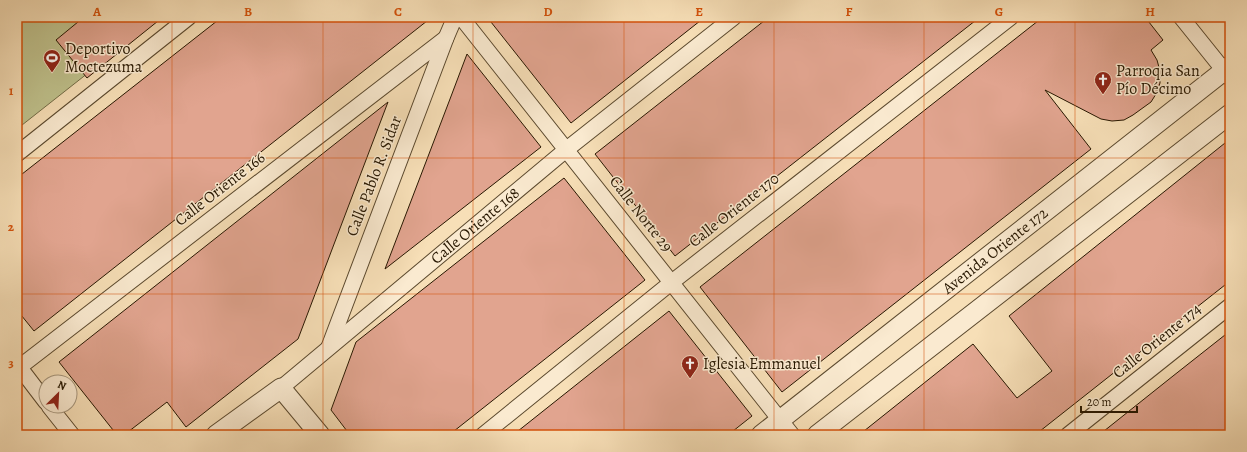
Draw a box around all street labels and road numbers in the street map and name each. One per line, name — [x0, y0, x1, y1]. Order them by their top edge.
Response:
street label: Calle Pablo R. Sidar — [341, 113, 407, 239]
street label: Calle Oriente 166 — [170, 147, 270, 231]
street label: Calle Oriente 170 — [684, 168, 784, 252]
street label: Calle Norte 29 — [604, 171, 678, 257]
street label: Calle Oriente 168 — [426, 182, 524, 269]
street label: Avenida Oriente 172 — [937, 202, 1053, 300]
street label: Calle Oriente 174 — [1108, 298, 1206, 384]

